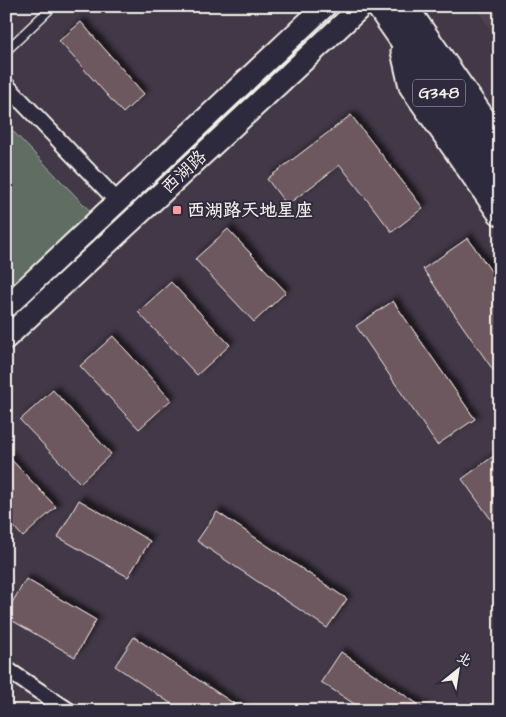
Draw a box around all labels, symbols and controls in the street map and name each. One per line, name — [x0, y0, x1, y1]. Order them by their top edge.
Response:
road number: G348 — [413, 80, 465, 106]
street label: 西湖路 — [156, 144, 212, 200]
place label: 西湖路天地星座 — [187, 198, 313, 223]
marker: 西湖路天地星座 — [171, 204, 183, 216]
north arrow — [434, 644, 484, 694]
text: 北 — [453, 647, 475, 672]

